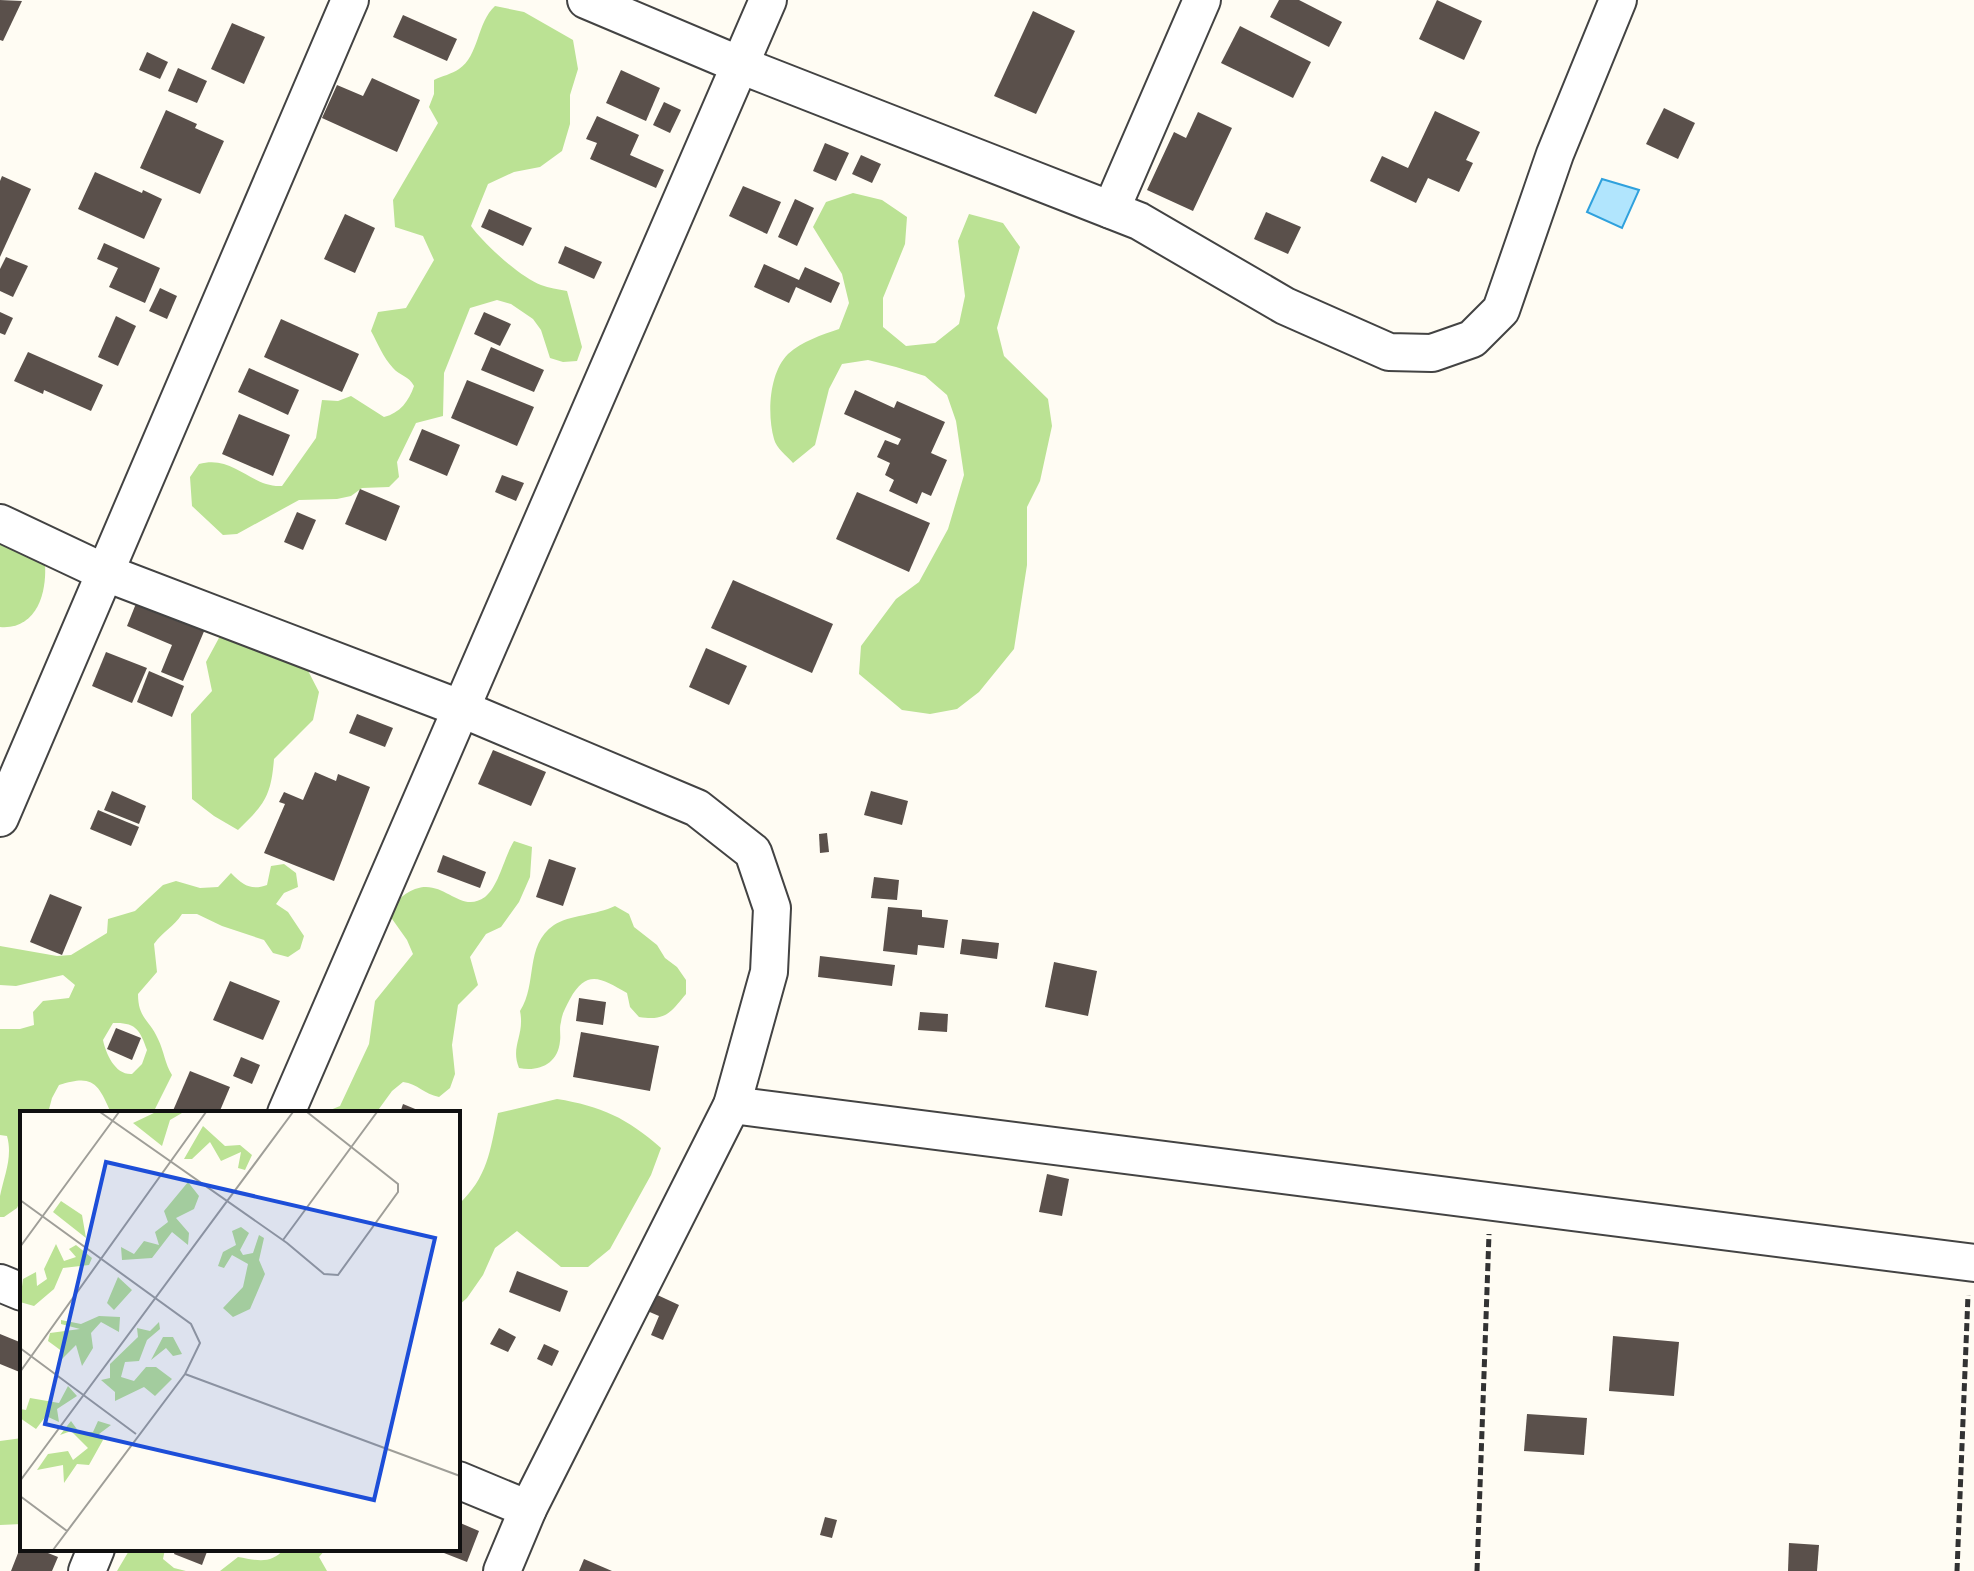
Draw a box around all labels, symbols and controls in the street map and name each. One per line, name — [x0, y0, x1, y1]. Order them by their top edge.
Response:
inset map — [20, 1111, 460, 1551]

